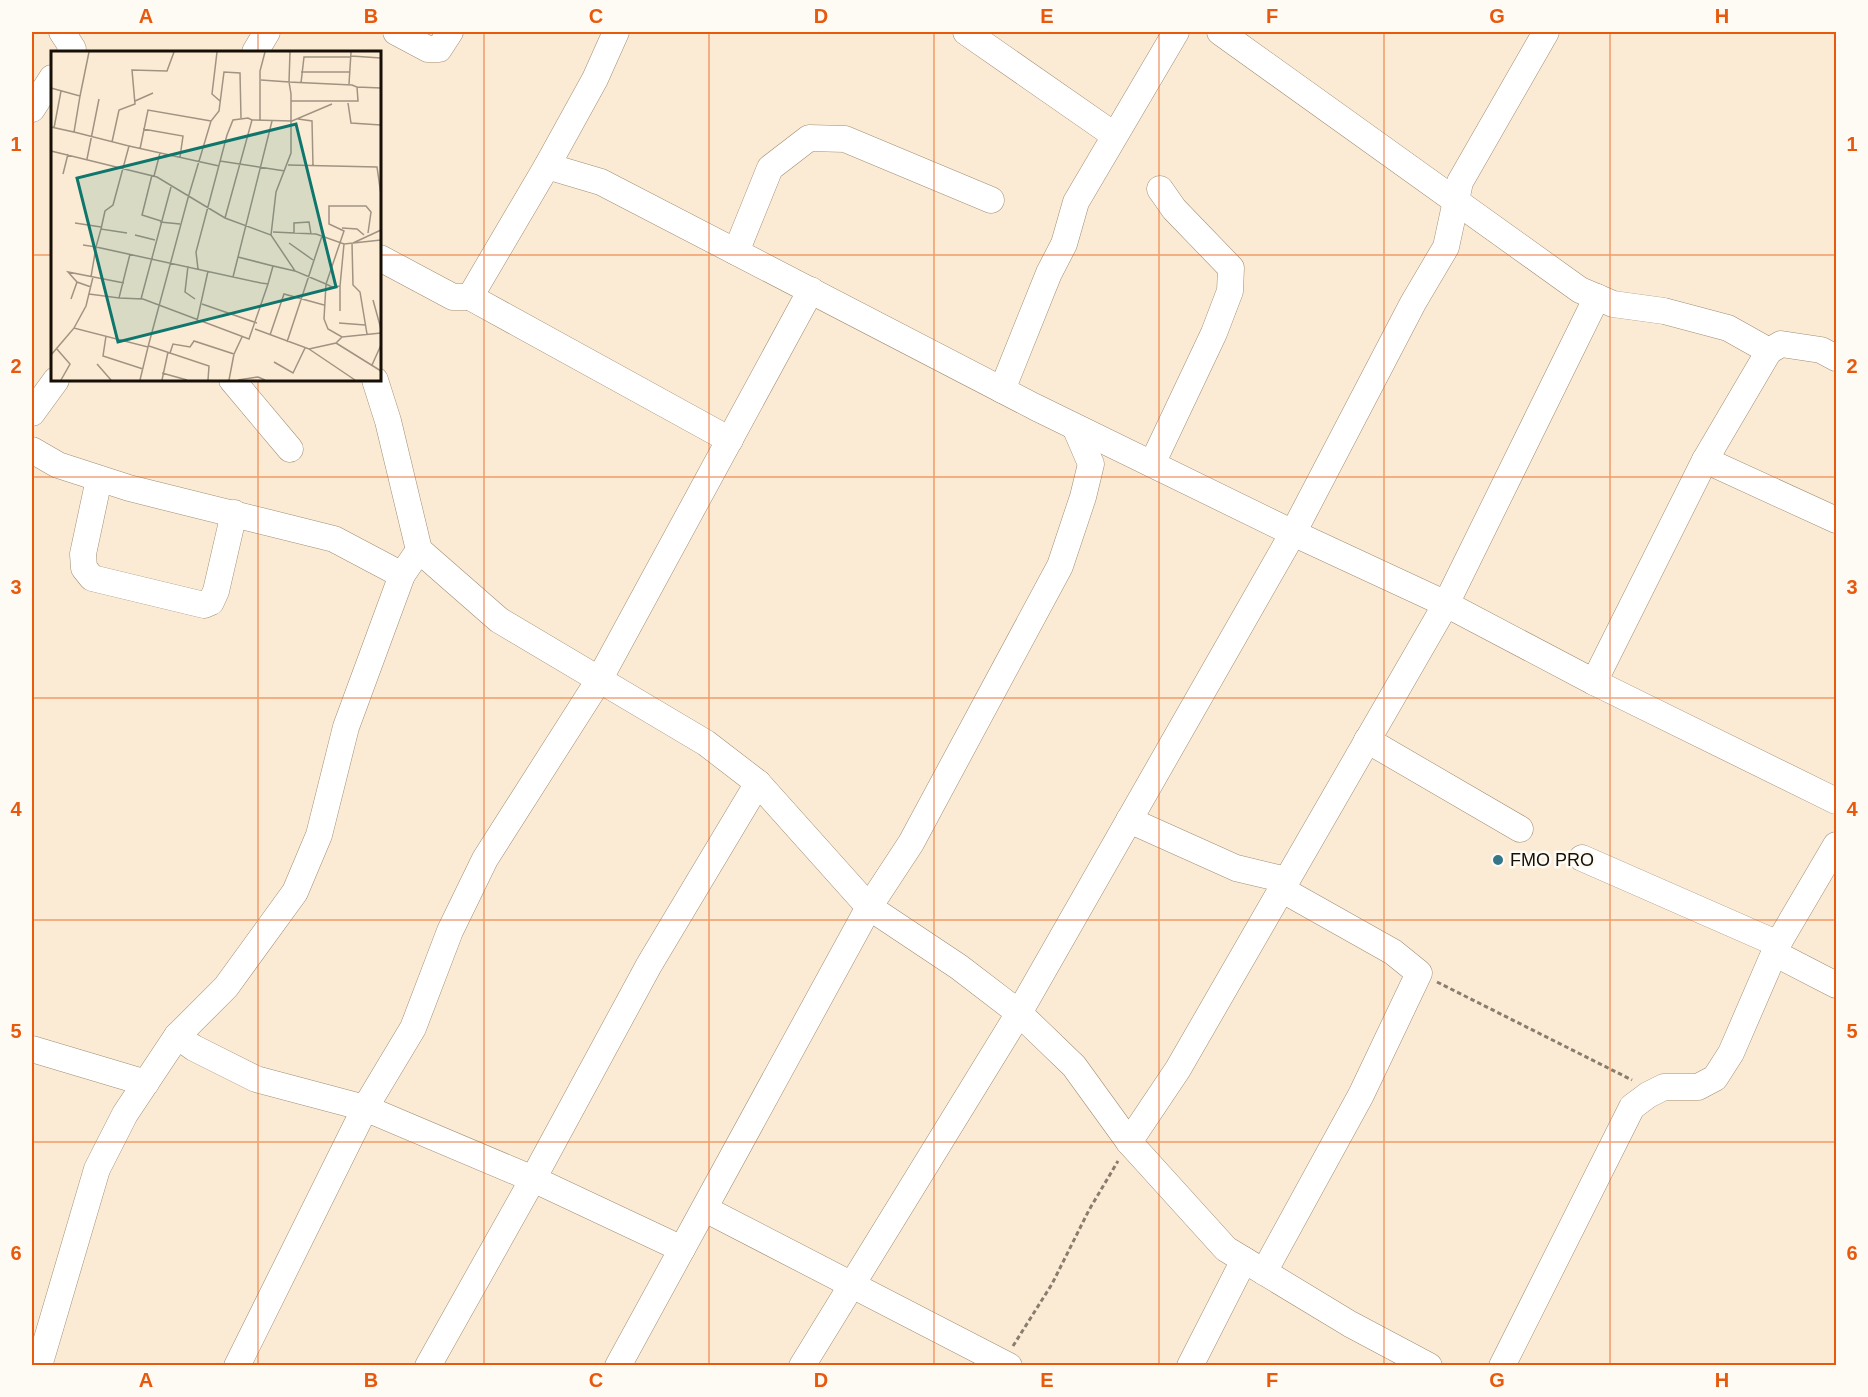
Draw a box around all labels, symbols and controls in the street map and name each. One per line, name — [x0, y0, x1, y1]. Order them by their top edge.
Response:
text: A — [139, 5, 153, 27]
text: B — [364, 5, 378, 27]
text: C — [589, 5, 603, 27]
text: D — [814, 5, 828, 27]
text: E — [1040, 5, 1054, 27]
text: F — [1266, 5, 1278, 27]
text: G — [1489, 5, 1505, 27]
text: H — [1715, 5, 1729, 27]
inset map — [51, 51, 381, 381]
text: 1 — [10, 133, 22, 155]
text: 1 — [1846, 133, 1858, 155]
text: 2 — [10, 355, 22, 377]
text: 2 — [1846, 355, 1858, 377]
text: 3 — [10, 576, 22, 598]
text: 3 — [1846, 576, 1858, 598]
text: 4 — [10, 798, 22, 820]
text: 4 — [1846, 798, 1858, 820]
place label: FMO PRO — [1510, 850, 1594, 870]
marker: FMO PRO — [1491, 853, 1505, 867]
text: 5 — [10, 1020, 22, 1042]
text: 5 — [1846, 1020, 1858, 1042]
text: 6 — [10, 1242, 22, 1264]
text: 6 — [1846, 1242, 1858, 1264]
text: A — [139, 1369, 153, 1391]
text: B — [364, 1369, 378, 1391]
text: C — [589, 1369, 603, 1391]
text: D — [814, 1369, 828, 1391]
text: E — [1040, 1369, 1054, 1391]
text: F — [1266, 1369, 1278, 1391]
text: G — [1489, 1369, 1505, 1391]
text: H — [1715, 1369, 1729, 1391]

